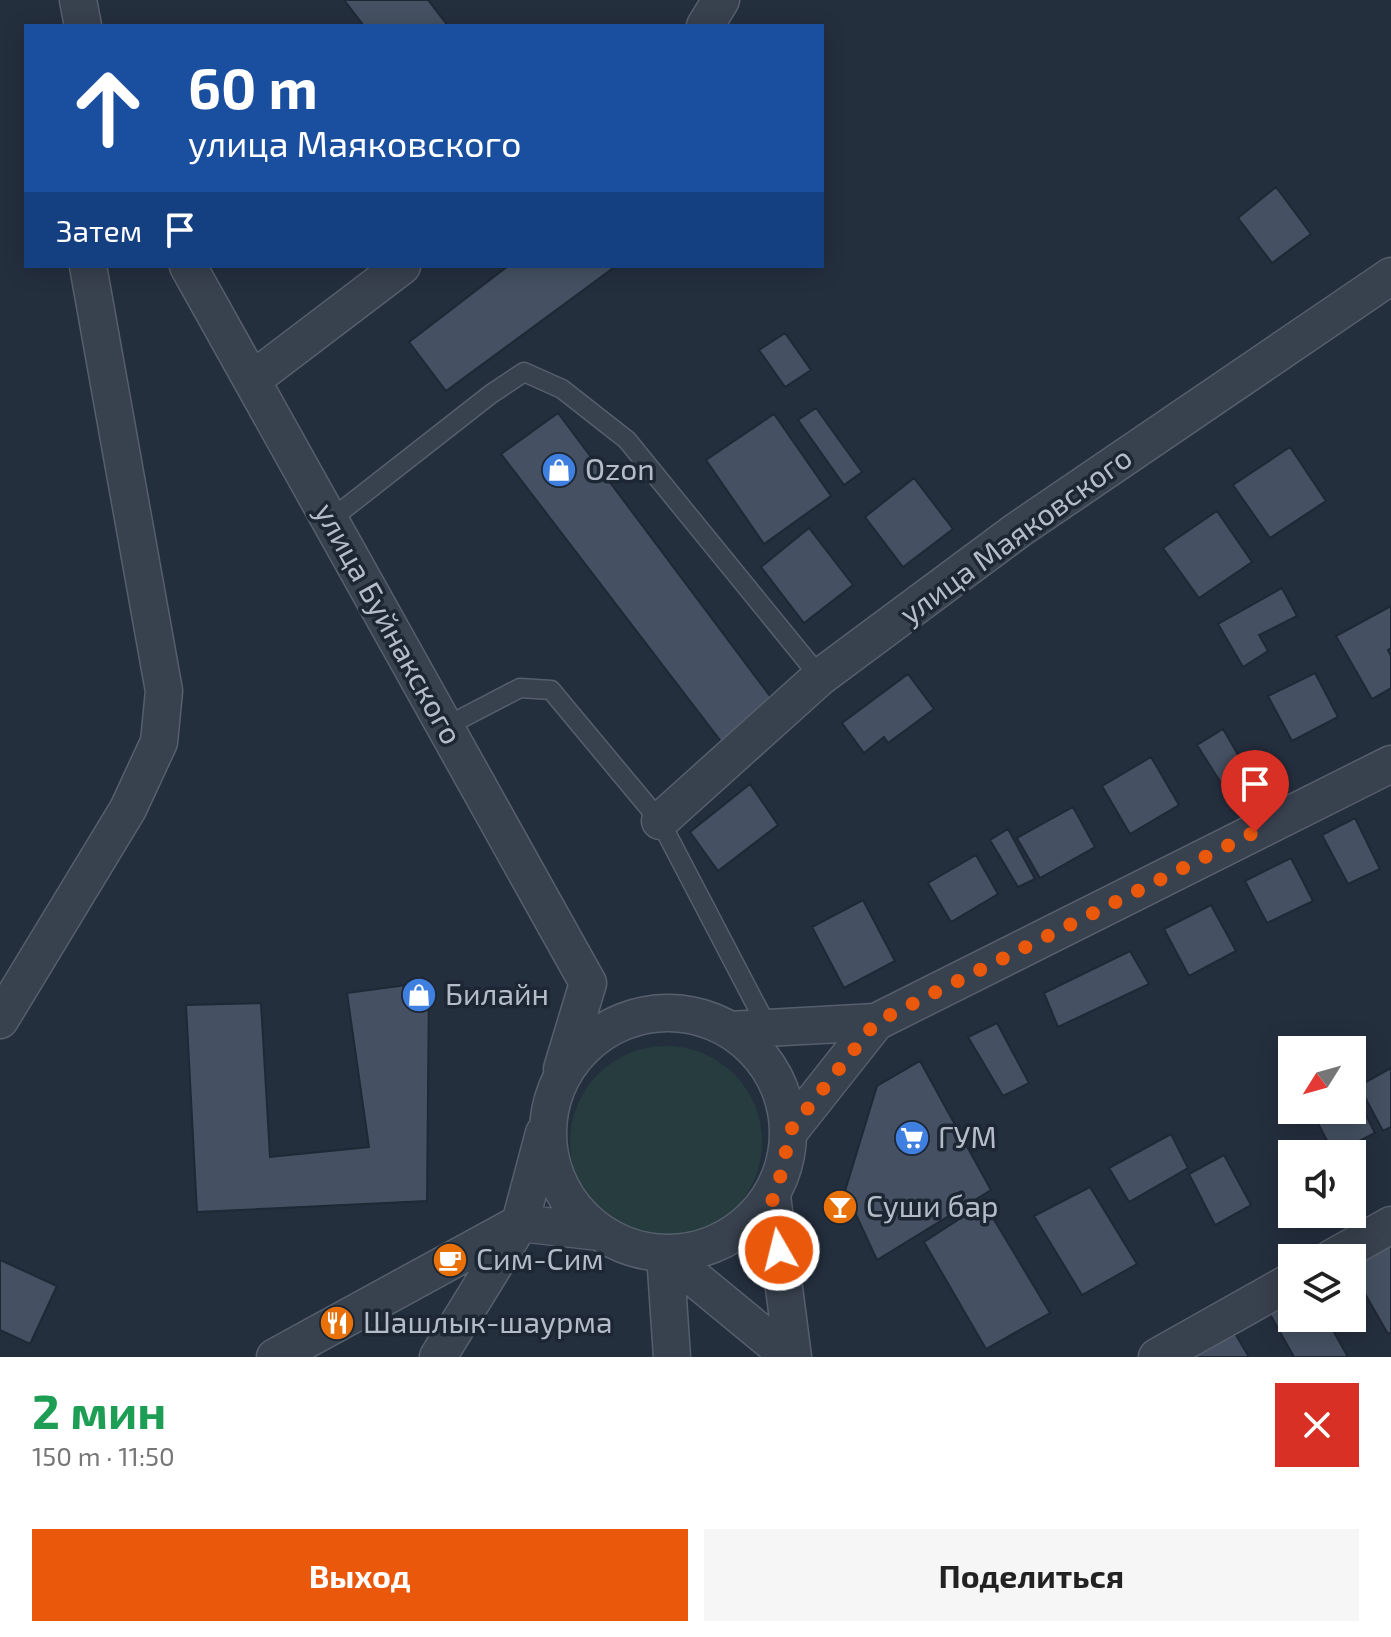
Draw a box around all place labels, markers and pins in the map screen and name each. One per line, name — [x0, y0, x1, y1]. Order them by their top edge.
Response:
place label: Ozon — [585, 450, 655, 486]
shop icon: Ozon — [540, 451, 578, 489]
pin — [1221, 750, 1289, 832]
place label: Билайн — [445, 975, 549, 1011]
shop icon: Билайн — [400, 976, 438, 1014]
place label: ГУМ — [938, 1118, 997, 1154]
supermarket icon: ГУМ — [893, 1119, 931, 1157]
place label: Суши бар — [866, 1187, 999, 1224]
bar icon: Суши бар — [821, 1188, 859, 1226]
place label: Сим-Сим — [476, 1240, 604, 1276]
cafe icon: Сим-Сим — [431, 1241, 469, 1279]
place label: Шашлык-шаурма — [363, 1303, 613, 1340]
restaurant icon: Шашлык-шаурма — [318, 1304, 356, 1342]

